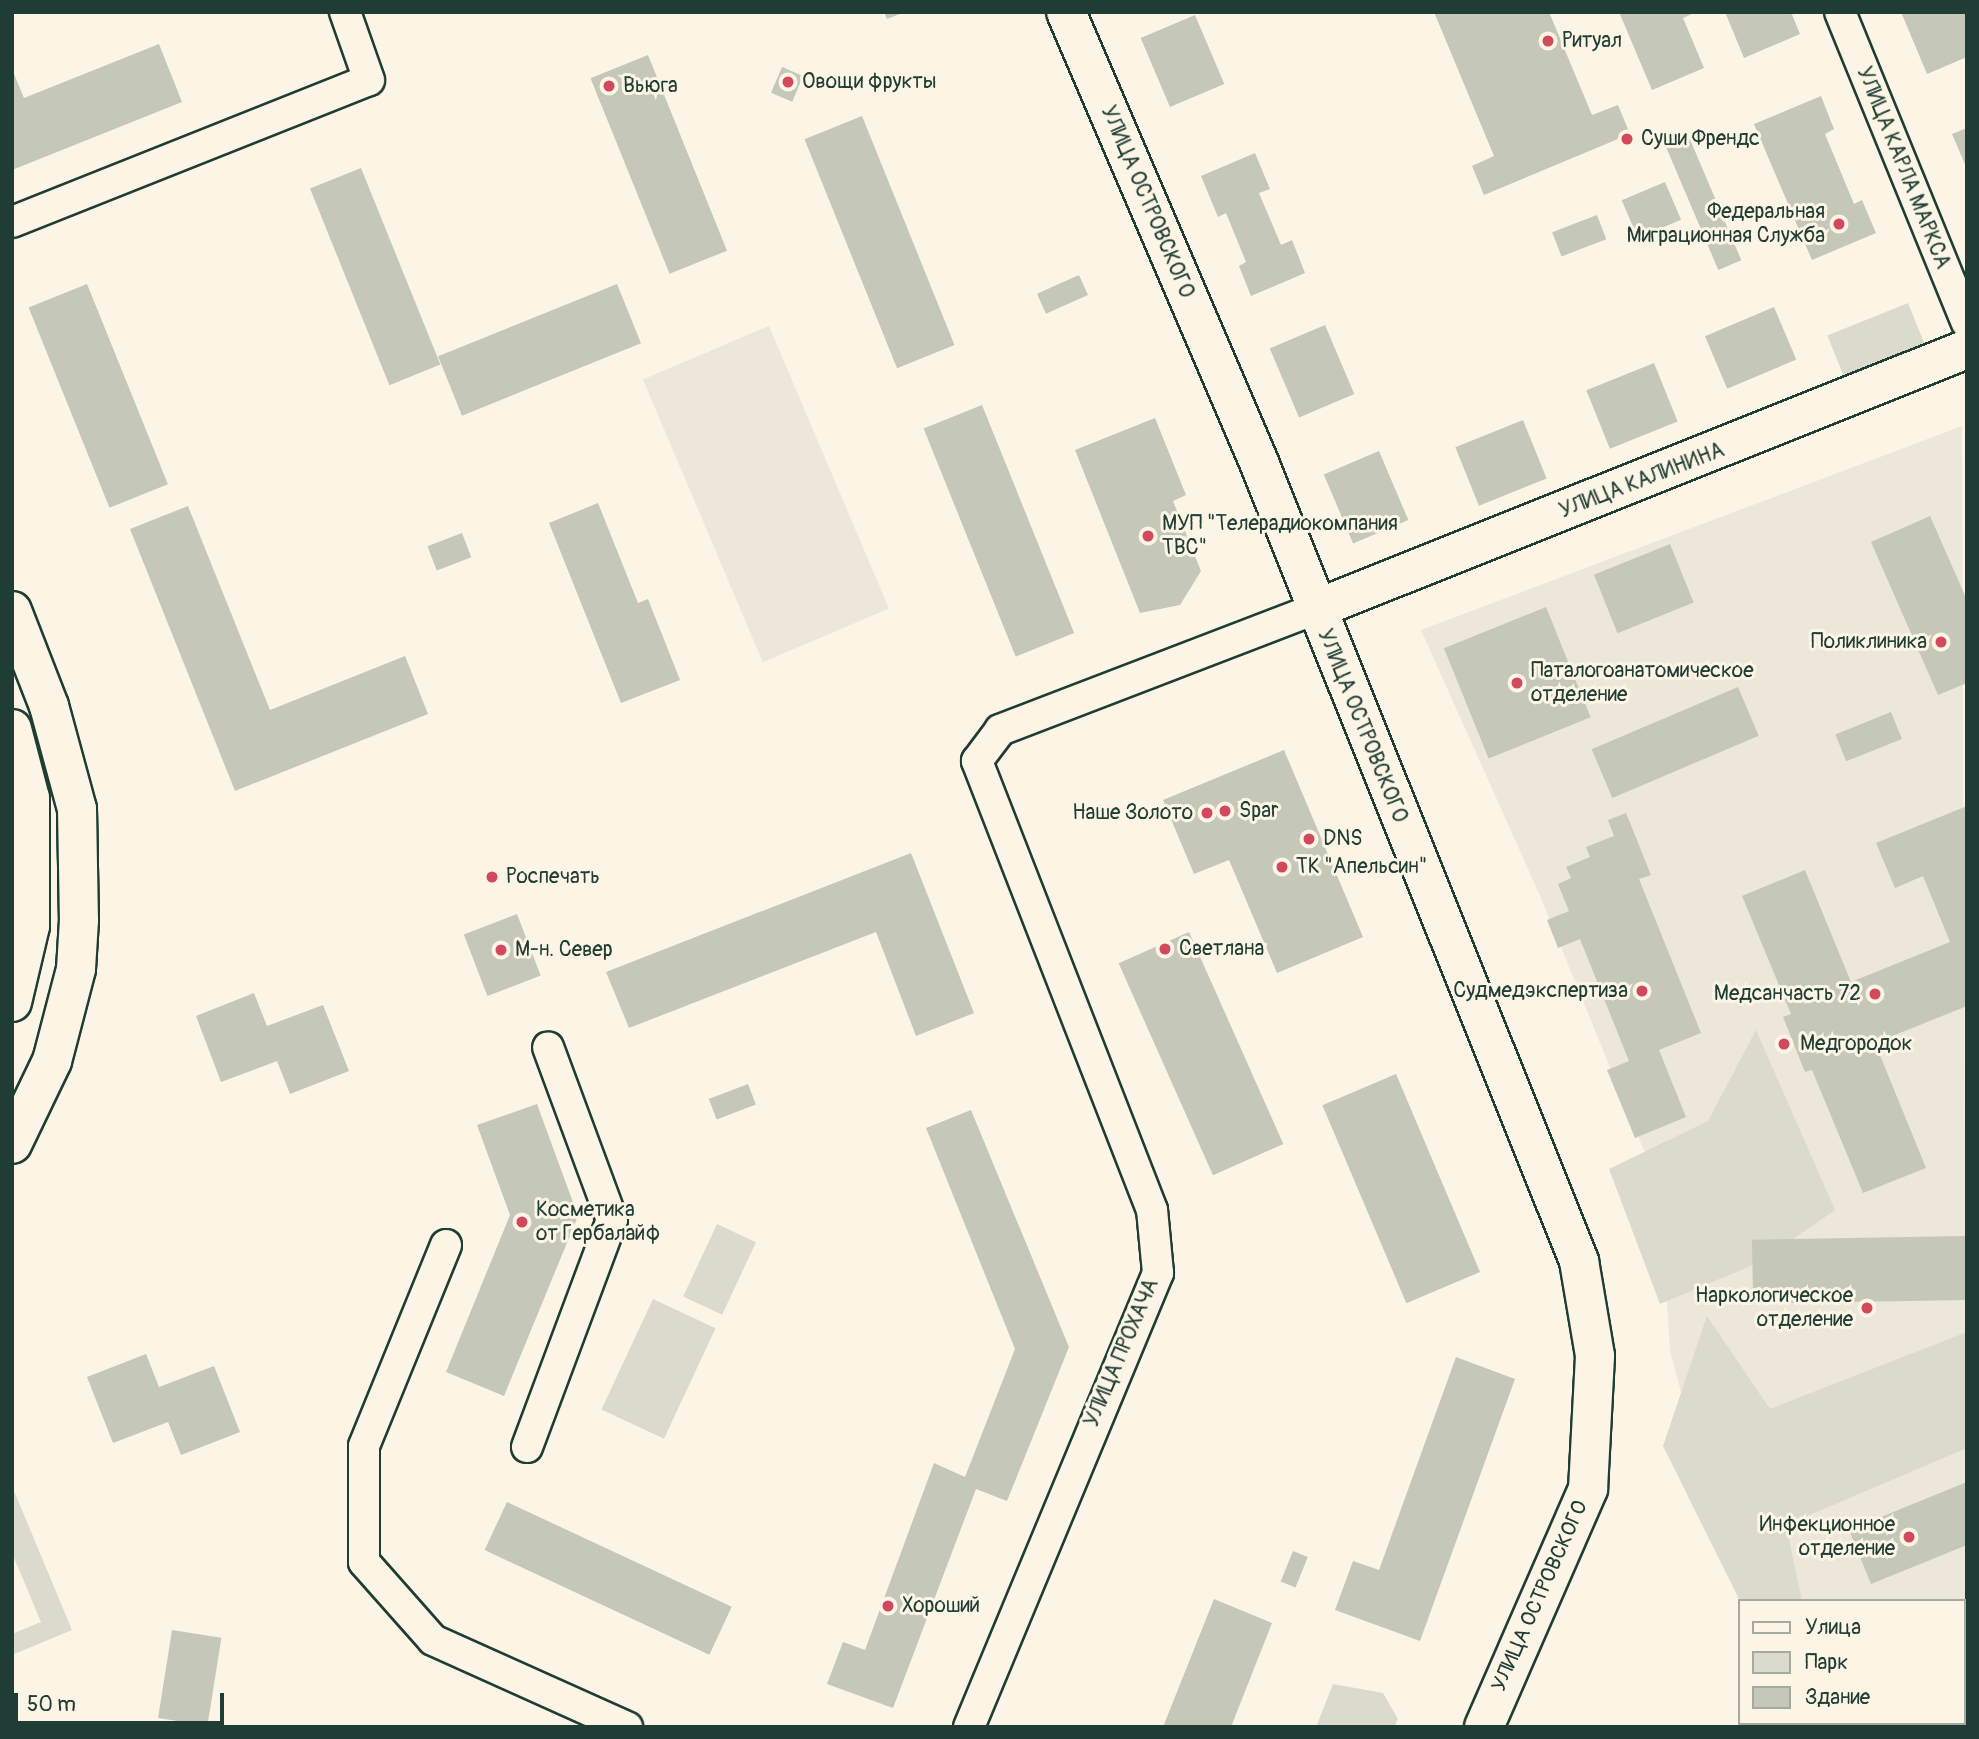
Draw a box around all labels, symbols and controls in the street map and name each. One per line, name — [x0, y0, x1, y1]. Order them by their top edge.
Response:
place label: Ритуал — [1562, 28, 1622, 54]
marker: Ритуал — [1540, 33, 1556, 49]
street label: УЛИЦА КАРЛА МАРКСА — [1851, 63, 1955, 273]
place label: Овощи фрукты — [802, 69, 936, 95]
place label: Вьюга — [623, 73, 678, 99]
marker: Овощи фрукты — [780, 74, 796, 90]
marker: Вьюга — [601, 78, 617, 94]
street label: УЛИЦА ОСТРОВСКОГО — [1095, 102, 1199, 302]
place label: Суши Френдс — [1641, 126, 1760, 152]
marker: Суши Френдс — [1619, 131, 1635, 147]
place label: Федеральная Миграционная Служба — [1627, 199, 1825, 249]
marker: Федеральная Миграционная Служба — [1831, 216, 1847, 232]
street label: УЛИЦА КАЛИНИНА — [1556, 438, 1728, 524]
place label: МУП "Телерадиокомпания ТВС" — [1162, 511, 1398, 561]
marker: МУП "Телерадиокомпания ТВС" — [1140, 528, 1156, 544]
street label: УЛИЦА ОСТРОВСКОГО — [1312, 626, 1412, 826]
place label: Поликлиника — [1811, 629, 1927, 655]
marker: Поликлиника — [1933, 634, 1949, 650]
place label: Паталогоанатомическое отделение — [1531, 658, 1753, 708]
marker: Паталогоанатомическое отделение — [1509, 675, 1525, 691]
place label: Spar — [1239, 798, 1278, 824]
place label: Наше Золото — [1072, 800, 1193, 826]
marker: Spar — [1217, 803, 1233, 819]
marker: Наше Золото — [1199, 805, 1215, 821]
place label: DNS — [1323, 826, 1363, 852]
marker: DNS — [1301, 831, 1317, 847]
place label: ТК "Апельсин" — [1296, 854, 1427, 880]
marker: ТК "Апельсин" — [1274, 859, 1290, 875]
place label: Роспечать — [506, 864, 600, 890]
marker: Роспечать — [484, 869, 500, 885]
place label: Светлана — [1179, 936, 1264, 962]
place label: М-н. Север — [515, 937, 613, 963]
marker: Светлана — [1157, 941, 1173, 957]
marker: М-н. Север — [493, 942, 509, 958]
place label: Судмедэкспертиза — [1453, 978, 1628, 1004]
place label: Медсанчасть 72 — [1714, 981, 1861, 1007]
marker: Судмедэкспертиза — [1634, 983, 1650, 999]
marker: Медсанчасть 72 — [1867, 986, 1883, 1002]
place label: Медгородок — [1800, 1031, 1912, 1057]
marker: Медгородок — [1774, 1034, 1794, 1054]
place label: Косметика от Гербалайф — [536, 1197, 660, 1247]
marker: Косметика от Гербалайф — [514, 1214, 530, 1230]
street label: УЛИЦА ПРОХАЧА — [1079, 1275, 1165, 1431]
place label: Наркологическое отделение — [1695, 1283, 1853, 1333]
marker: Наркологическое отделение — [1859, 1300, 1875, 1316]
street label: УЛИЦА ОСТРОВСКОГО — [1487, 1497, 1593, 1695]
place label: Инфекционное отделение — [1760, 1512, 1895, 1562]
marker: Инфекционное отделение — [1901, 1529, 1917, 1545]
place label: Хороший — [902, 1593, 980, 1619]
marker: Хороший — [880, 1598, 896, 1614]
legend — [1738, 1599, 1965, 1725]
text: Улица — [1805, 1614, 1861, 1641]
text: Парк — [1805, 1649, 1848, 1676]
scale bar — [18, 1680, 228, 1724]
text: Здание — [1805, 1684, 1870, 1711]
text: 50 m — [27, 1691, 76, 1718]

